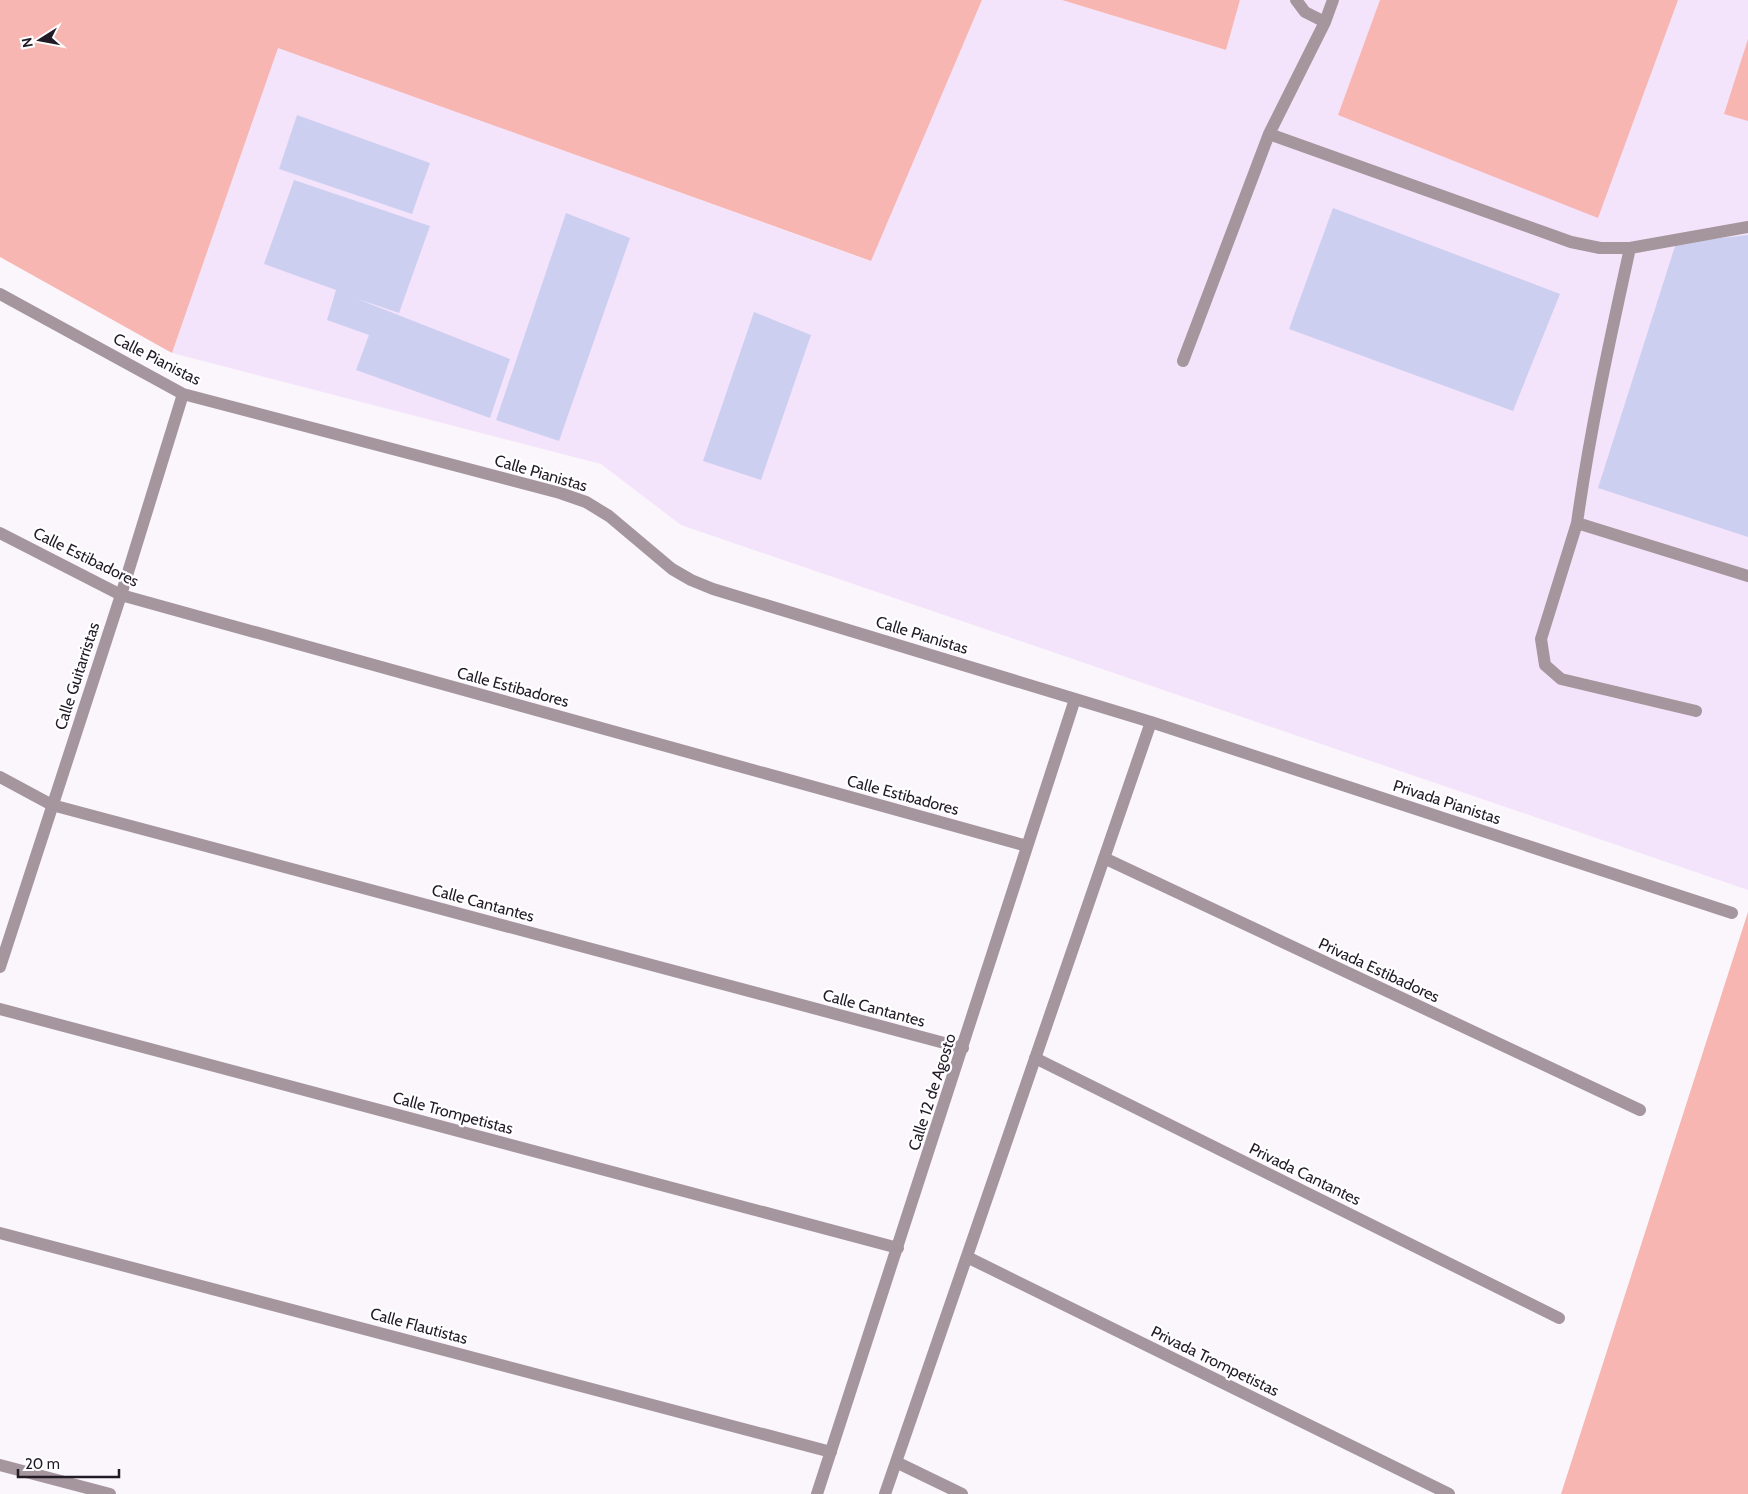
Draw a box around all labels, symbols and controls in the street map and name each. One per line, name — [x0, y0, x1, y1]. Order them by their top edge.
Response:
north arrow — [15, 15, 65, 65]
text: N — [17, 36, 37, 49]
street label: Calle Pianistas — [110, 329, 204, 389]
street label: Calle Pianistas — [492, 451, 590, 495]
street label: Calle Estibadores — [30, 523, 142, 591]
street label: Calle Pianistas — [874, 612, 971, 658]
street label: Calle Guitarristas — [51, 619, 103, 732]
street label: Calle Estibadores — [455, 663, 571, 711]
street label: Calle Estibadores — [845, 771, 961, 819]
street label: Privada Pianistas — [1391, 776, 1503, 828]
street label: Calle Cantantes — [430, 880, 537, 926]
street label: Privada Estibadores — [1316, 934, 1443, 1006]
street label: Calle Cantantes — [821, 985, 928, 1031]
street label: Calle 12 de Agosto — [904, 1031, 960, 1153]
street label: Calle Trompetistas — [391, 1088, 516, 1138]
street label: Privada Cantantes — [1246, 1139, 1364, 1209]
street label: Calle Flautistas — [368, 1304, 470, 1348]
street label: Privada Trompetistas — [1148, 1322, 1282, 1400]
scale bar — [18, 1446, 119, 1478]
text: 20 m — [25, 1455, 60, 1473]

